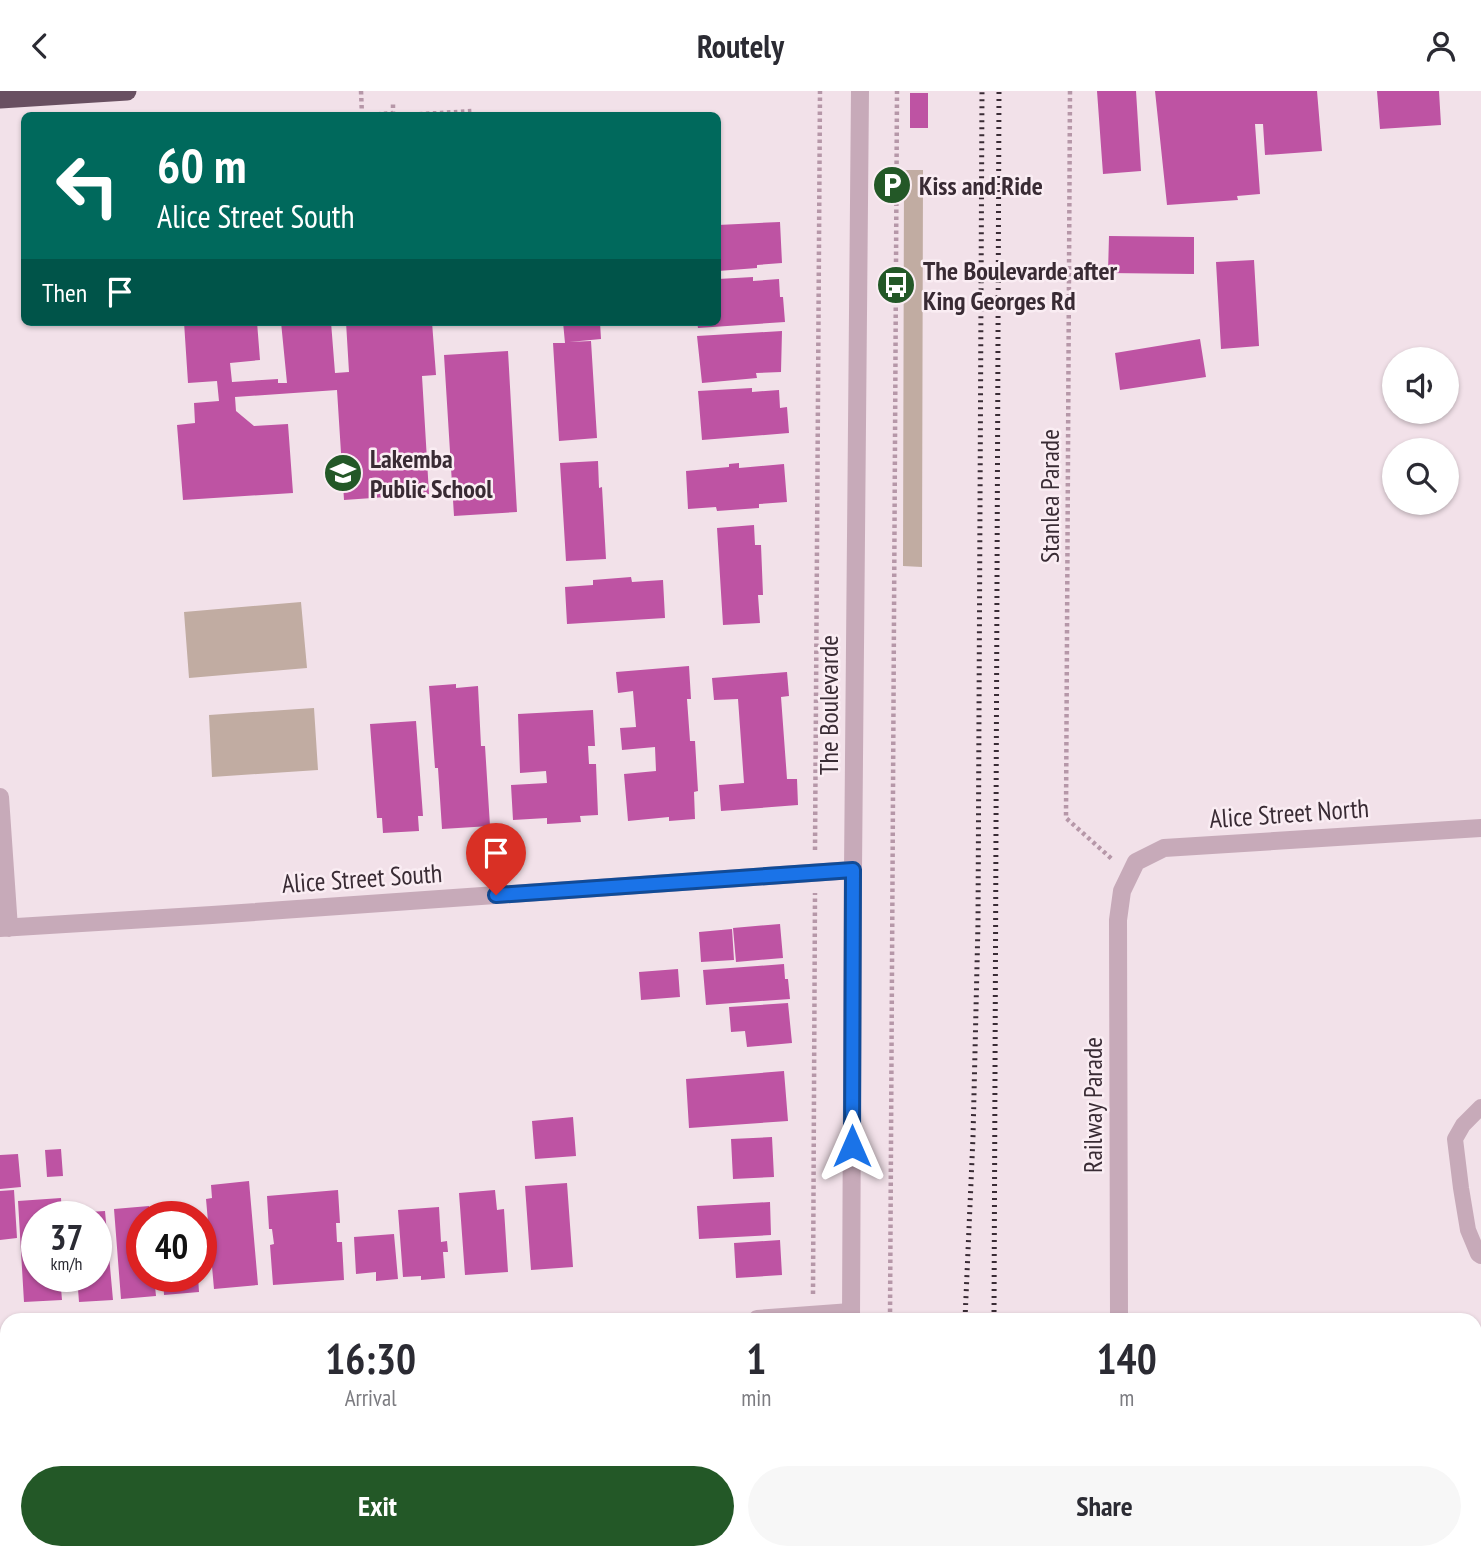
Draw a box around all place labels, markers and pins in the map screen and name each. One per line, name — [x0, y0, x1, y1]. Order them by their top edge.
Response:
parking icon: Kiss and Ride — [871, 164, 913, 206]
place label: Kiss and Ride — [919, 169, 1043, 202]
place label: The Boulevarde after King Georges Rd — [923, 254, 1118, 317]
bus stop icon: The Boulevarde after King Georges Rd — [875, 264, 917, 306]
place label: Lakemba Public School — [370, 442, 493, 505]
school or university icon: Lakemba Public School — [322, 452, 364, 494]
pin — [466, 823, 526, 895]

